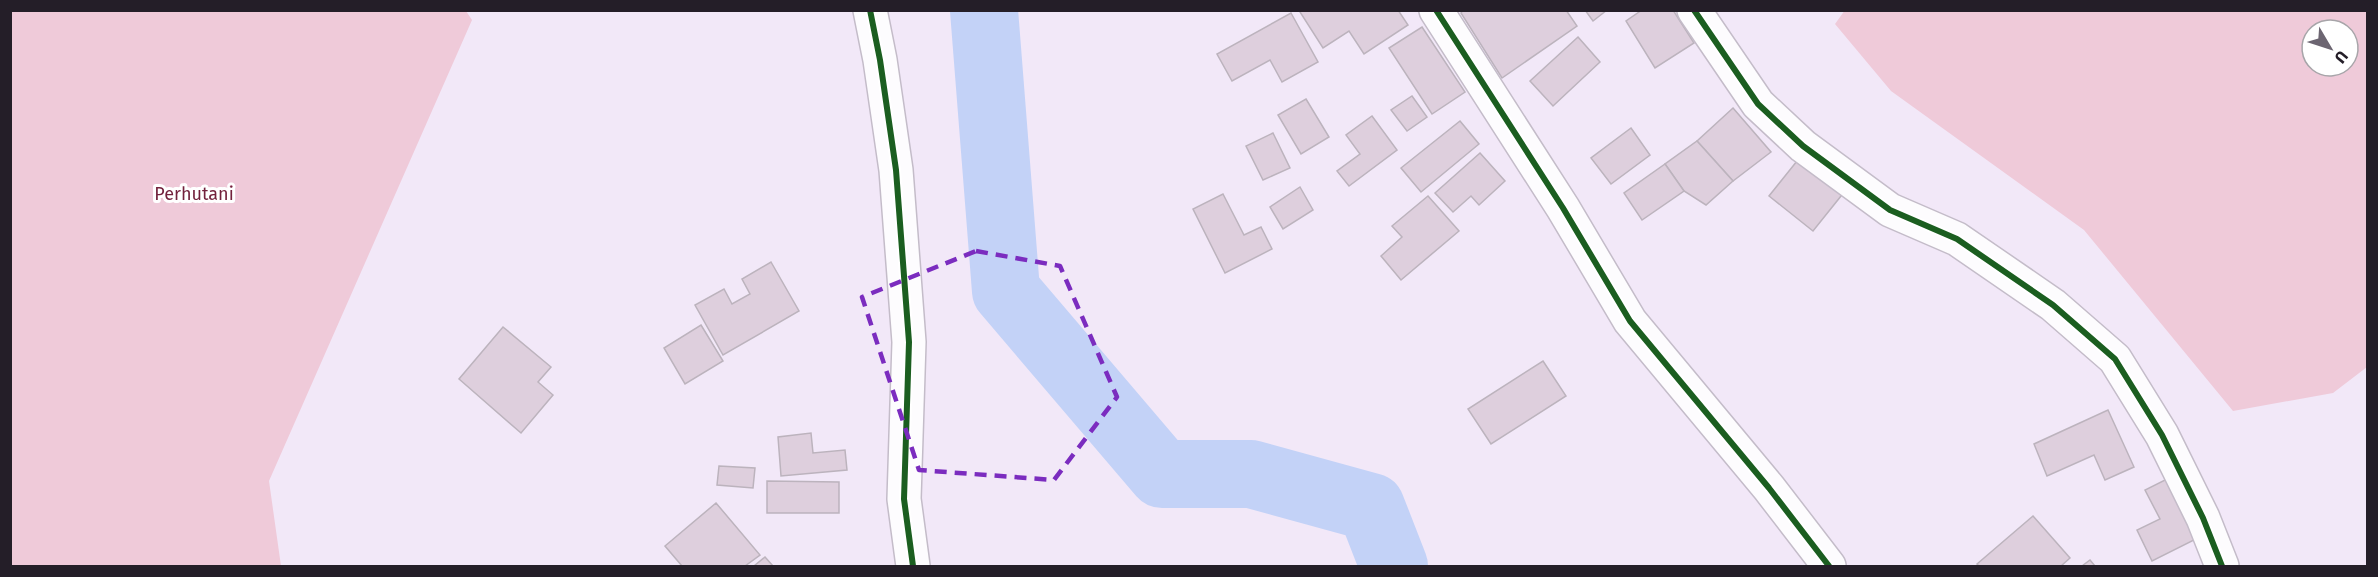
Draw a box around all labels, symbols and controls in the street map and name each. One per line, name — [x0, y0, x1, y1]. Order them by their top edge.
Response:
north arrow — [2300, 18, 2360, 78]
text: U — [2331, 47, 2352, 67]
park label: Perhutani — [154, 183, 234, 205]

